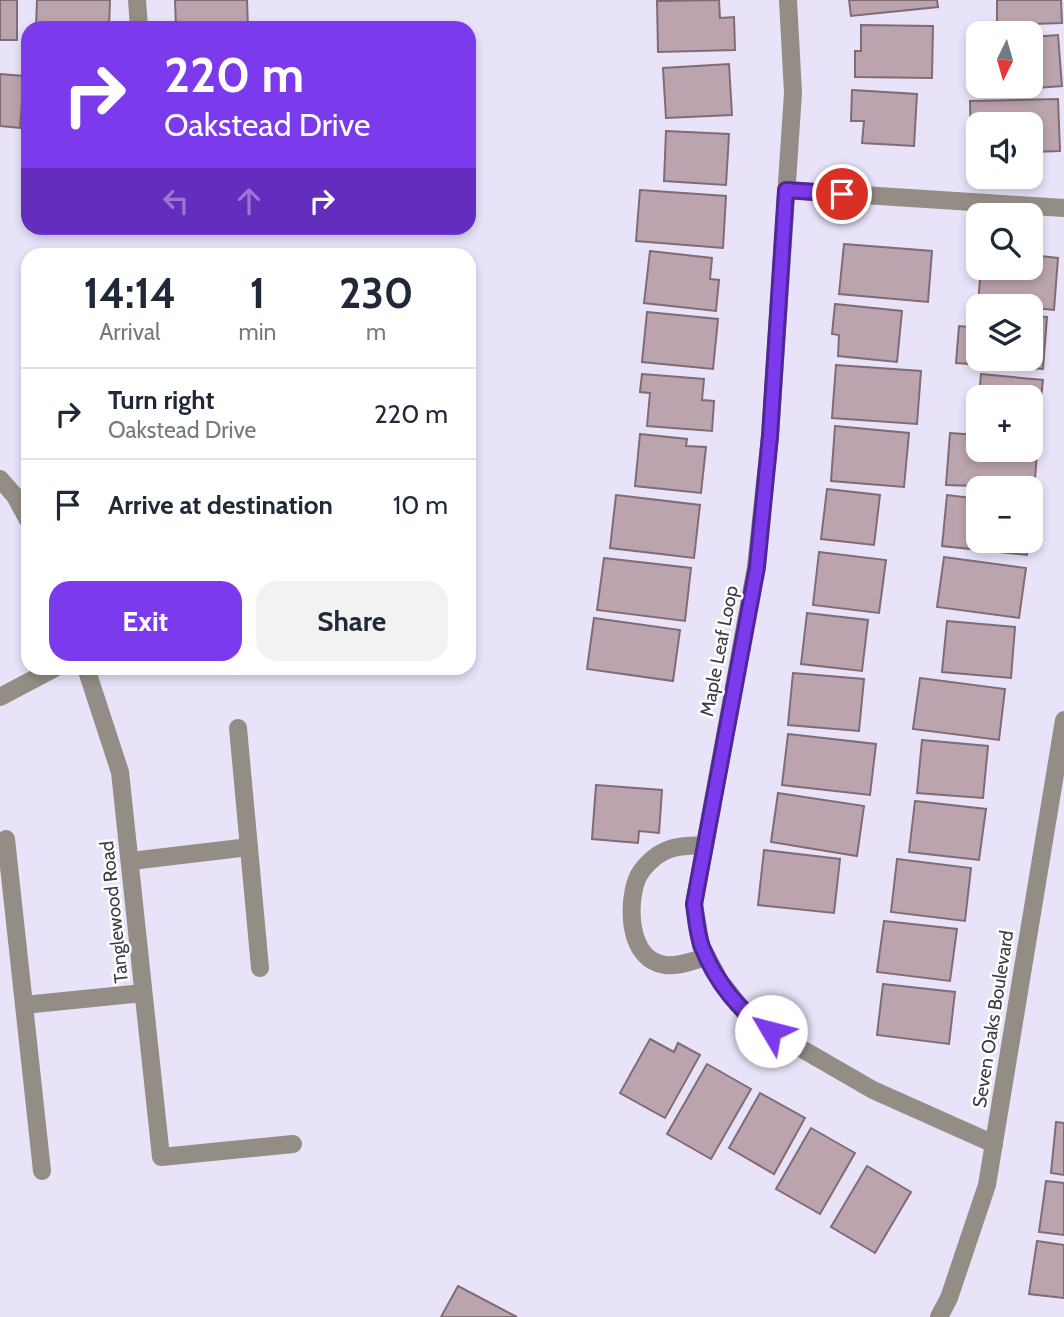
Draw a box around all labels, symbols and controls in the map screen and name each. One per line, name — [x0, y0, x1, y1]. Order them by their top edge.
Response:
north arrow — [966, 21, 1043, 98]
map controls — [966, 21, 1043, 553]
text: 220 m — [164, 45, 304, 104]
icon: right — [49, 49, 140, 140]
text: Oakstead Drive — [164, 105, 370, 144]
button: sound — [966, 112, 1043, 189]
pin — [812, 164, 872, 224]
icon: arrive — [823, 175, 861, 213]
icon: left — [157, 182, 195, 220]
icon: ahead — [230, 182, 268, 220]
icon: right — [303, 182, 341, 220]
button: search — [966, 203, 1043, 280]
text: 14:14 — [84, 267, 176, 319]
text: 1 — [250, 267, 265, 319]
text: 230 — [339, 267, 413, 319]
button: layers — [966, 294, 1043, 371]
text: Arrival — [99, 318, 160, 346]
text: min — [239, 318, 276, 346]
text: m — [366, 318, 386, 346]
text: Turn right — [108, 384, 214, 416]
button: + — [966, 385, 1043, 462]
icon: right — [49, 395, 87, 433]
text: 220 m — [374, 398, 448, 430]
text: Oakstead Drive — [108, 416, 256, 444]
button: − — [966, 476, 1043, 553]
icon: arrive — [49, 486, 87, 524]
text: Arrive at destination — [108, 489, 333, 521]
text: 10 m — [393, 489, 448, 521]
button: Exit — [49, 581, 242, 661]
button: Share — [256, 581, 448, 661]
street label: Maple Leaf Loop — [695, 584, 743, 718]
street label: Tanglewood Road — [95, 840, 133, 984]
street label: Seven Oaks Boulevard — [968, 929, 1018, 1109]
position arrow — [734, 994, 808, 1068]

